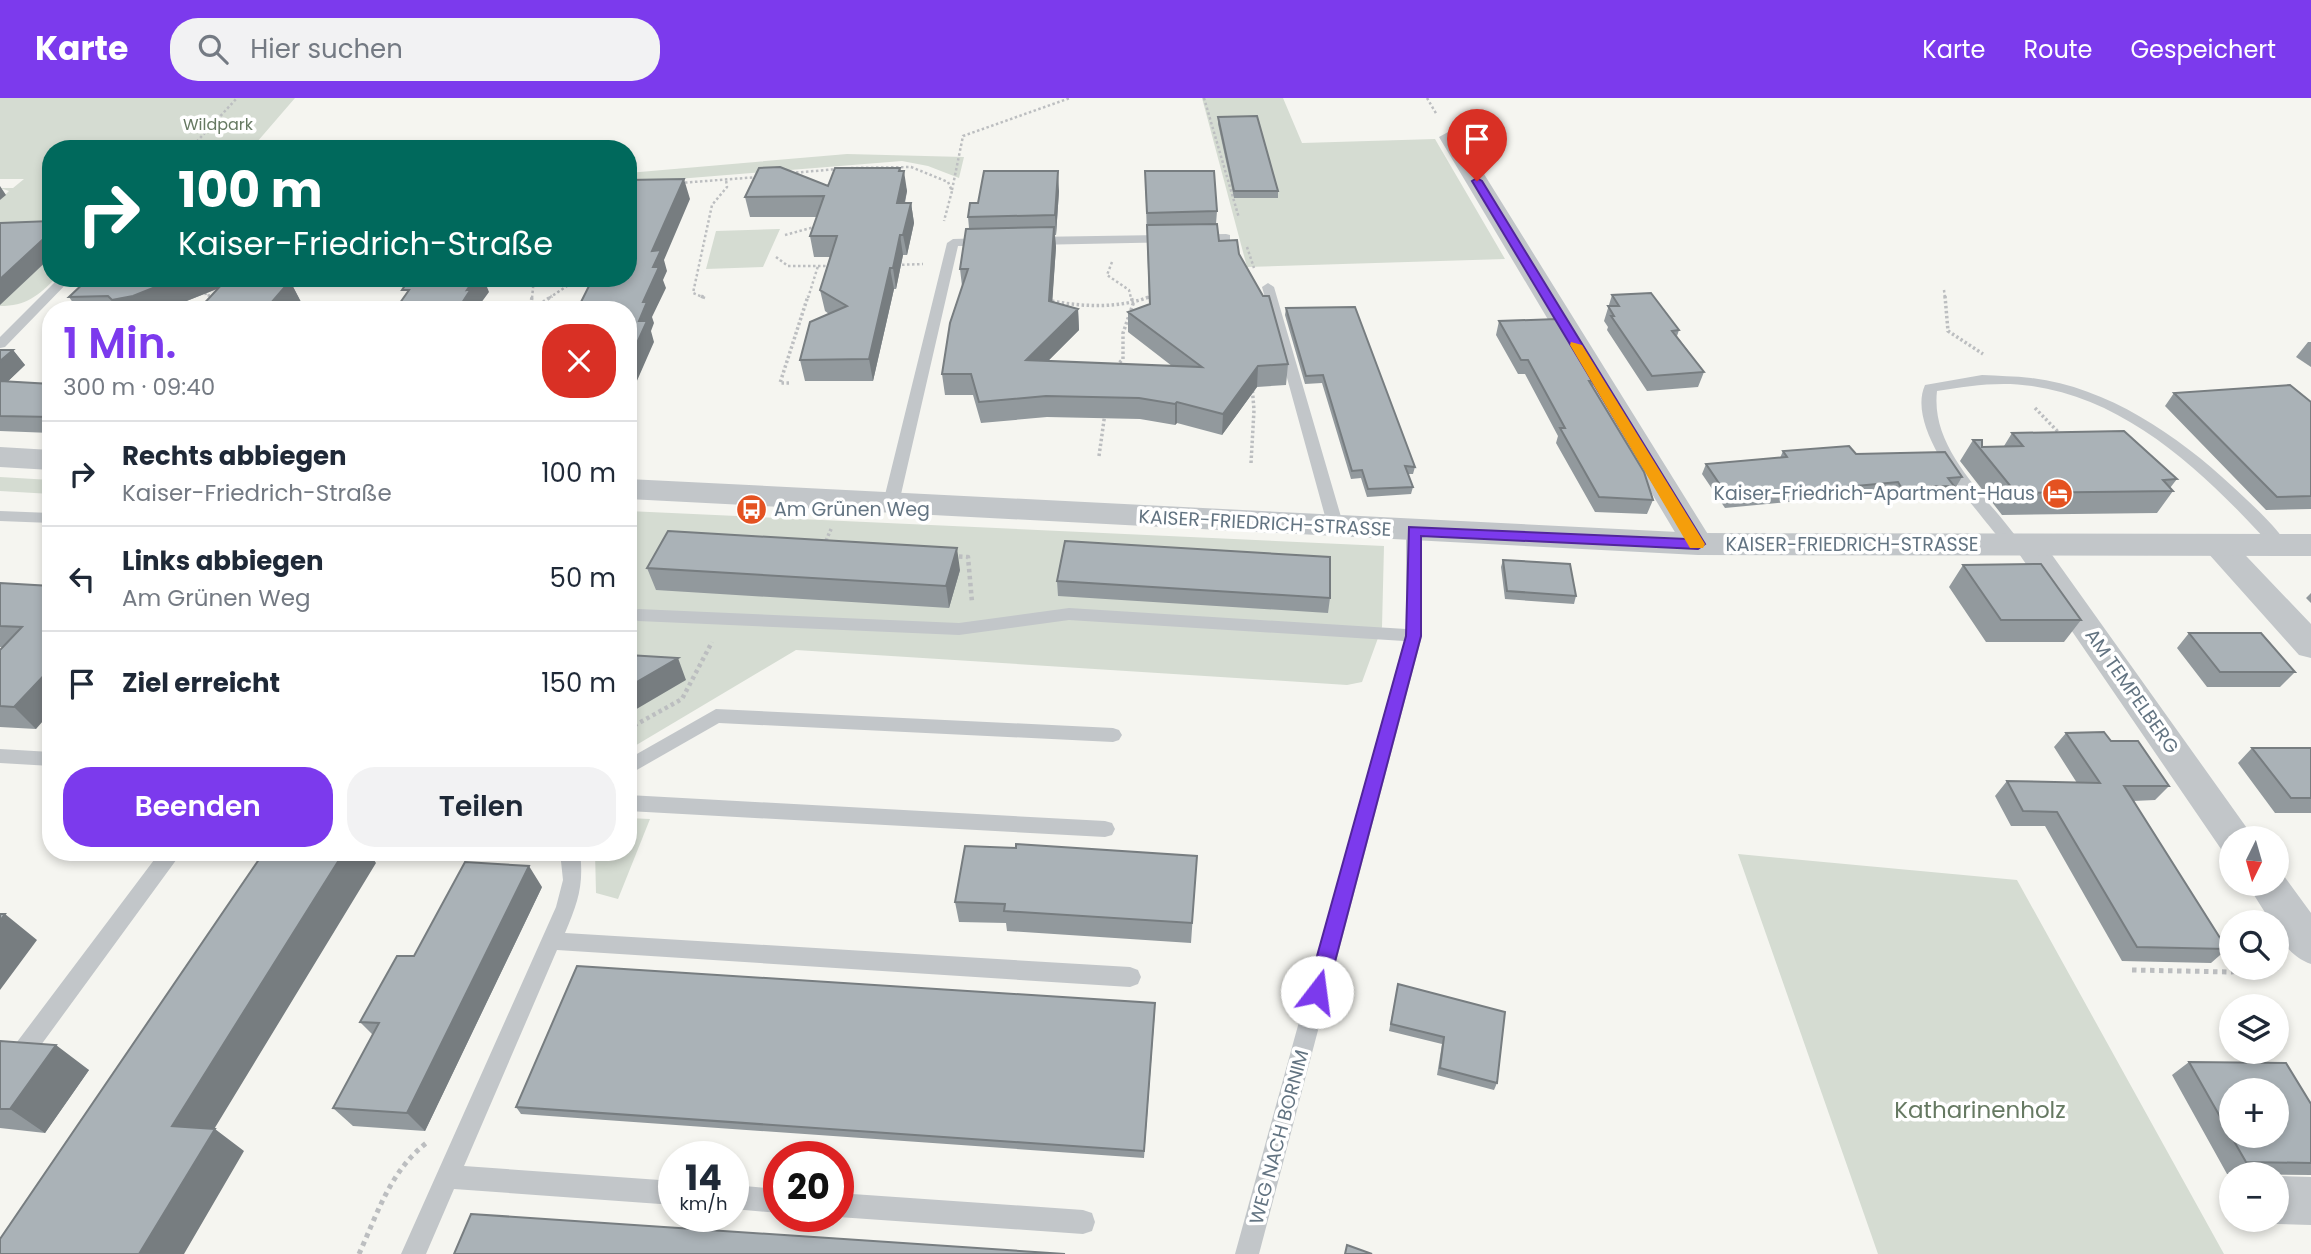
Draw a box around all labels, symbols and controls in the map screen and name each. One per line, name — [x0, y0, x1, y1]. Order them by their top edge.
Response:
search box — [170, 18, 660, 81]
text: Karte — [35, 25, 128, 72]
icon: search — [194, 30, 232, 68]
text: Hier suchen — [250, 31, 403, 67]
text: Karte — [1922, 33, 1985, 66]
text: Route — [2023, 33, 2092, 66]
text: Gespeichert — [2130, 33, 2276, 66]
pin — [1447, 109, 1507, 181]
park label: Wildpark — [183, 113, 254, 136]
icon: arrive — [1458, 120, 1496, 158]
text: 100 m — [178, 156, 323, 224]
icon: right — [63, 168, 154, 259]
text: Kaiser-Friedrich-Straße — [178, 221, 553, 266]
text: 1 Min. — [63, 314, 176, 373]
button: close — [542, 324, 616, 398]
text: 300 m · 09:40 — [63, 371, 215, 403]
text: Rechts abbiegen — [122, 438, 347, 474]
icon: right — [63, 455, 101, 493]
text: 100 m — [541, 455, 616, 491]
hotel icon: Kaiser-Friedrich-Apartment-Haus — [2041, 476, 2075, 510]
text: Kaiser-Friedrich-Straße — [122, 477, 392, 509]
place label: Kaiser-Friedrich-Apartment-Haus — [1714, 480, 2035, 507]
bus stop icon: Am Grünen Weg — [734, 492, 768, 526]
place label: Am Grünen Weg — [774, 496, 930, 523]
street label: KAISER-FRIEDRICH-STRASSE — [1138, 503, 1392, 543]
street label: KAISER-FRIEDRICH-STRASSE — [1725, 531, 1979, 558]
text: Links abbiegen — [122, 543, 324, 579]
icon: left — [63, 560, 101, 598]
text: 50 m — [550, 560, 616, 596]
text: Am Grünen Weg — [122, 582, 311, 614]
street label: AM TEMPELBERG — [2079, 623, 2185, 759]
icon: arrive — [63, 665, 101, 703]
text: Ziel erreicht — [122, 665, 280, 701]
text: 150 m — [541, 665, 616, 701]
button: Beenden — [63, 767, 333, 847]
button: Teilen — [347, 767, 616, 847]
north arrow — [2219, 826, 2289, 896]
map controls — [2219, 826, 2289, 1232]
button: search — [2219, 910, 2289, 980]
position arrow — [1280, 955, 1354, 1029]
button: layers — [2219, 994, 2289, 1064]
street label: WEG NACH BORNIM — [1243, 1047, 1315, 1227]
button: + — [2219, 1078, 2289, 1148]
park label: Katharinenholz — [1894, 1094, 2066, 1126]
speed limit sign: 20 — [763, 1141, 854, 1232]
text: 14 — [685, 1153, 722, 1202]
button: − — [2219, 1162, 2289, 1232]
text: km/h — [680, 1191, 727, 1216]

